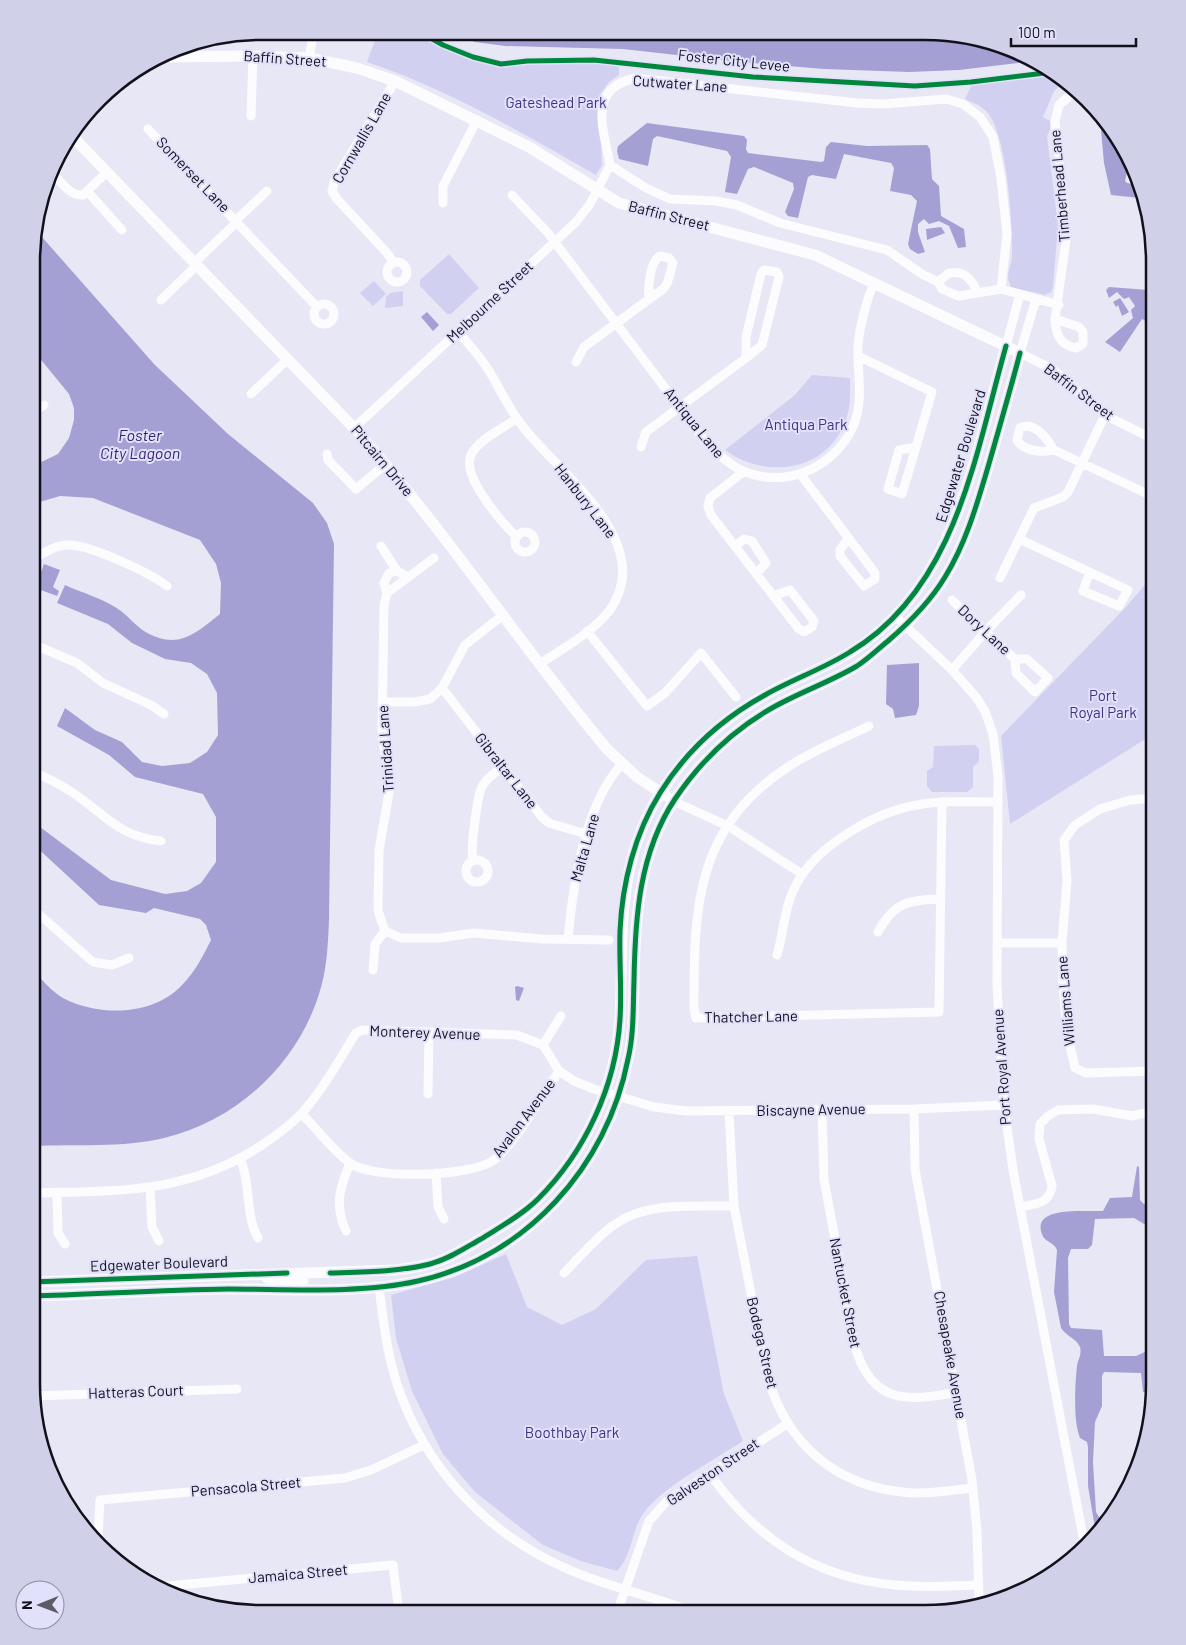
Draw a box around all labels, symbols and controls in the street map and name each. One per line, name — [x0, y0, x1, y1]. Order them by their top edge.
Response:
scale bar — [1011, 15, 1136, 47]
text: 100 m — [1018, 23, 1056, 41]
street label: Foster City Levee — [677, 45, 791, 75]
street label: Baffin Street — [243, 46, 327, 70]
street label: Cutwater Lane — [632, 71, 728, 95]
street label: Cornwallis Lane — [328, 89, 394, 186]
park label: Gateshead Park — [505, 93, 607, 111]
street label: Timberhead Lane — [1045, 129, 1073, 243]
street label: Somerset Lane — [153, 133, 234, 216]
street label: Baffin Street — [627, 196, 712, 234]
street label: Melbourne Street — [442, 257, 536, 346]
street label: Baffin Street — [1041, 359, 1118, 423]
street label: Antiqua Lane — [661, 383, 729, 461]
street label: Edgewater Boulevard — [931, 387, 989, 524]
park label: Antiqua Park — [765, 415, 848, 433]
street label: Pitcairn Drive — [348, 421, 418, 500]
water label: Foster City Lagoon — [100, 425, 180, 462]
street label: Hanbury Lane — [551, 459, 621, 541]
street label: Dory Lane — [955, 600, 1015, 658]
park label: Port Royal Park — [1069, 686, 1137, 721]
street label: Trinidad Lane — [373, 704, 397, 794]
street label: Gibraltar Lane — [472, 729, 542, 812]
street label: Malta Lane — [566, 812, 602, 884]
street label: Williams Lane — [1052, 955, 1078, 1047]
street label: Thatcher Lane — [704, 1006, 798, 1026]
street label: Port Royal Avenue — [988, 1008, 1014, 1126]
street label: Monterey Avenue — [369, 1021, 481, 1043]
street label: Avalon Avenue — [488, 1075, 559, 1160]
street label: Biscayne Avenue — [756, 1099, 866, 1119]
street label: Nantucket Street — [826, 1236, 865, 1349]
street label: Edgewater Boulevard — [90, 1252, 228, 1274]
street label: Chesapeake Avenue — [931, 1290, 971, 1420]
street label: Bodega Street — [744, 1295, 782, 1390]
street label: Hatteras Court — [88, 1380, 184, 1402]
park label: Boothbay Park — [525, 1423, 620, 1441]
street label: Galveston Street — [663, 1434, 762, 1509]
street label: Pensacola Street — [190, 1472, 302, 1500]
street label: Jamaica Street — [247, 1560, 348, 1586]
north arrow — [15, 1580, 65, 1630]
text: N — [18, 1600, 35, 1610]

